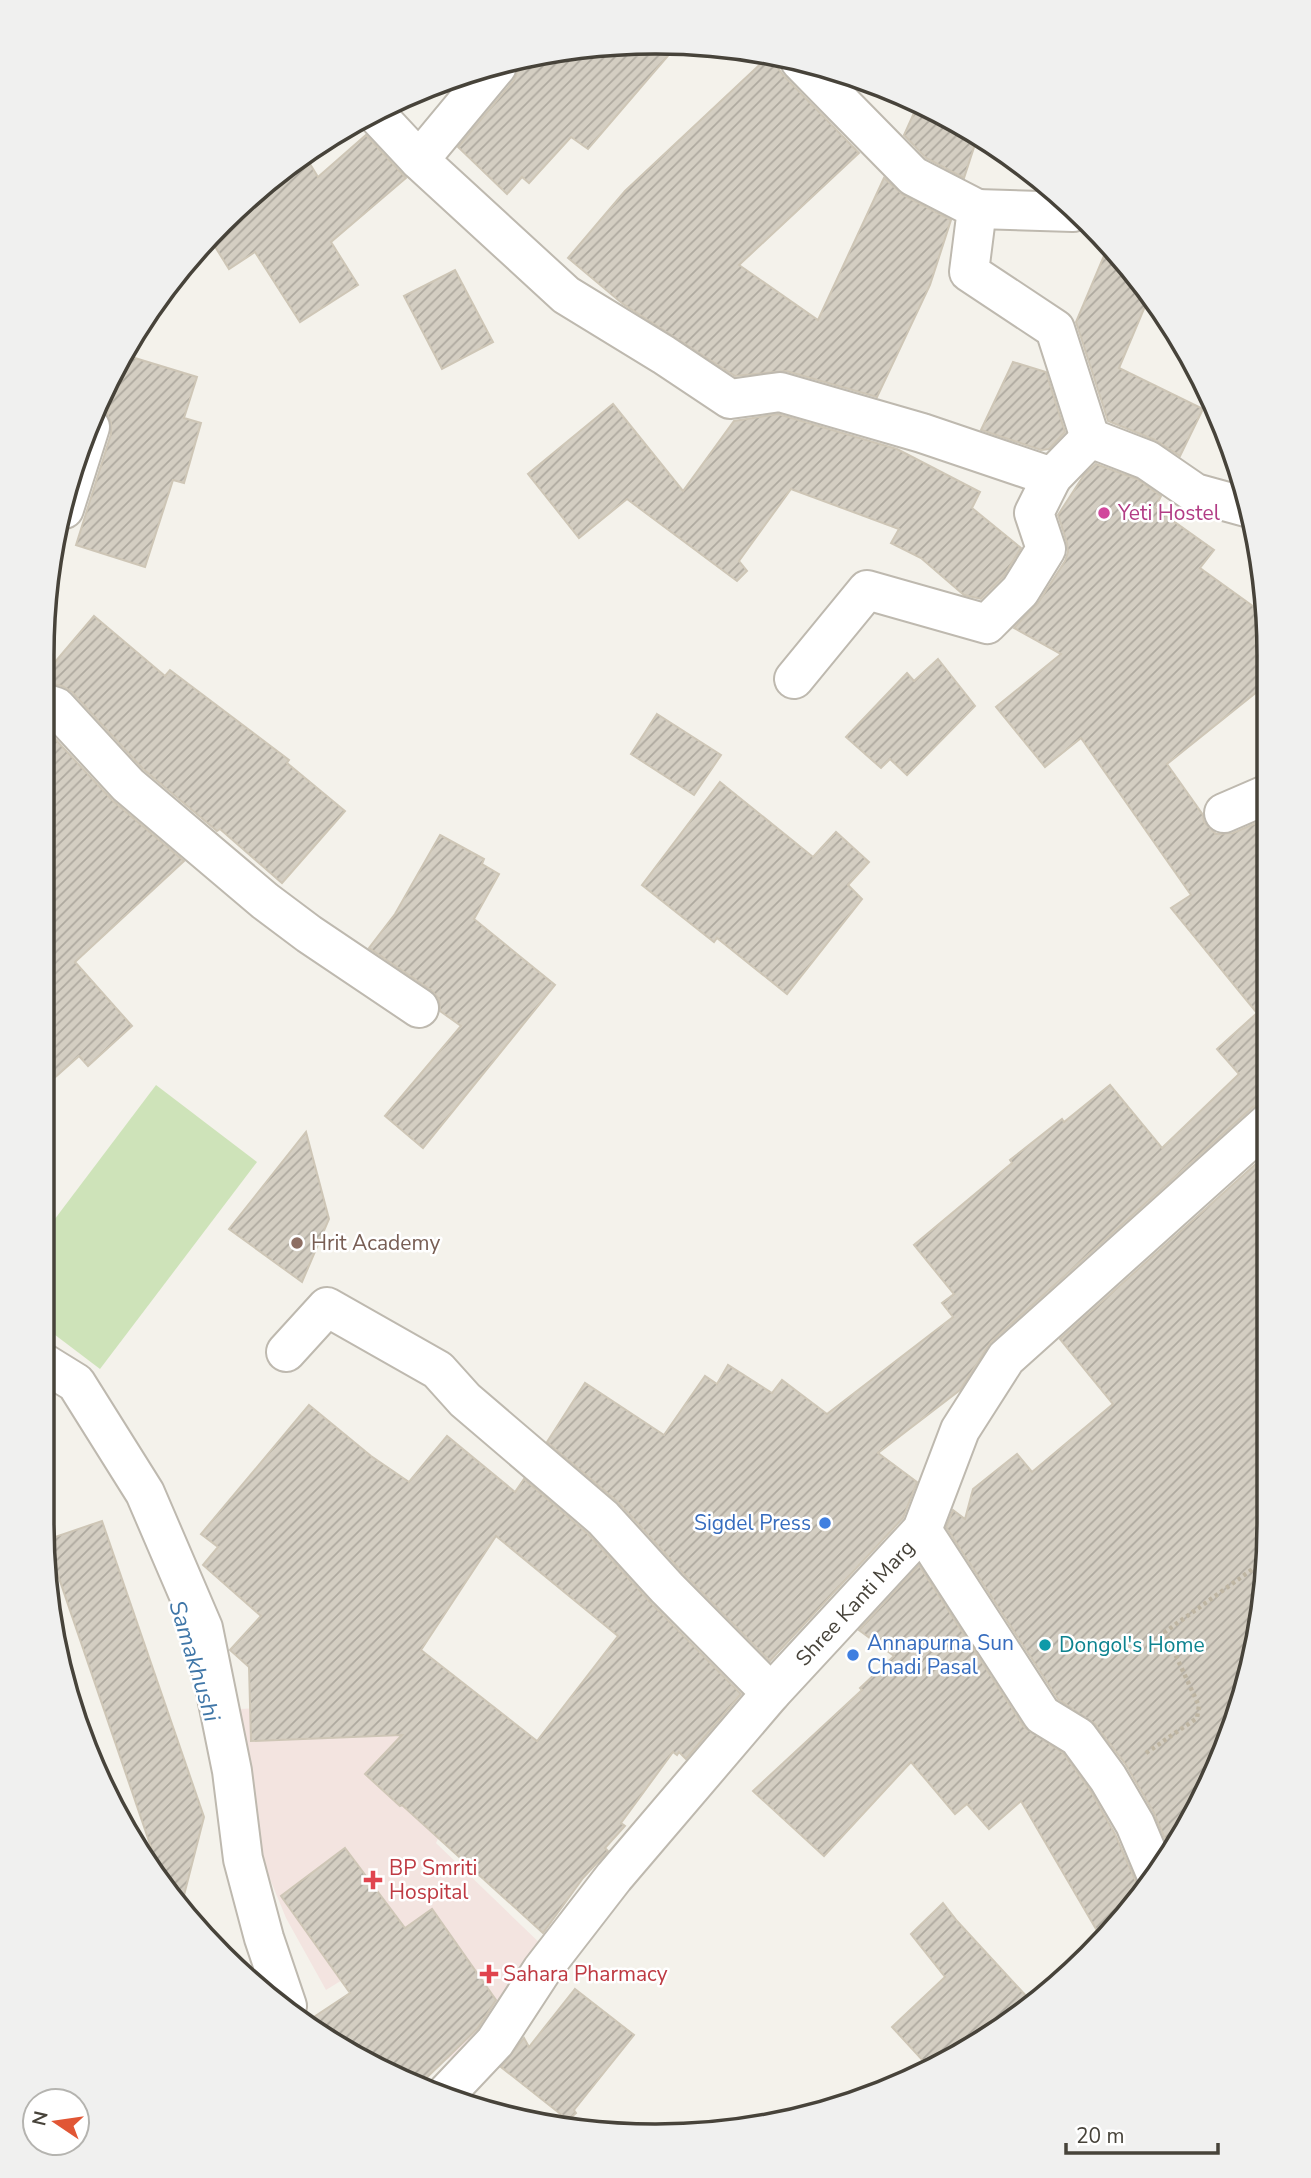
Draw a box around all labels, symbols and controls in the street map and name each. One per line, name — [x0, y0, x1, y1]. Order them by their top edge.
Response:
place label: Yeti Hostel — [1117, 499, 1221, 527]
marker: Yeti Hostel — [1096, 505, 1112, 521]
place label: Hrit Academy — [311, 1229, 440, 1257]
marker: Hrit Academy — [289, 1235, 305, 1251]
place label: Sigdel Press — [694, 1509, 811, 1537]
marker: Sigdel Press — [817, 1515, 833, 1531]
street label: Shree Kanti Marg — [789, 1534, 921, 1672]
water label: Samakhushi — [161, 1597, 228, 1726]
place label: Annapurna Sun Chadi Pasal — [867, 1629, 1014, 1681]
place label: Dongol's Home — [1059, 1631, 1205, 1659]
marker: Dongol's Home — [1037, 1637, 1053, 1653]
marker: Annapurna Sun Chadi Pasal — [845, 1647, 861, 1663]
place label: BP Smriti Hospital — [389, 1854, 477, 1906]
marker: BP Smriti Hospital — [363, 1870, 383, 1890]
place label: Sahara Pharmacy — [503, 1960, 668, 1988]
marker: Sahara Pharmacy — [481, 1966, 497, 1982]
north arrow — [21, 2087, 91, 2157]
text: N — [26, 2109, 55, 2128]
scale bar — [1066, 2112, 1218, 2156]
text: 20 m — [1076, 2122, 1125, 2150]

